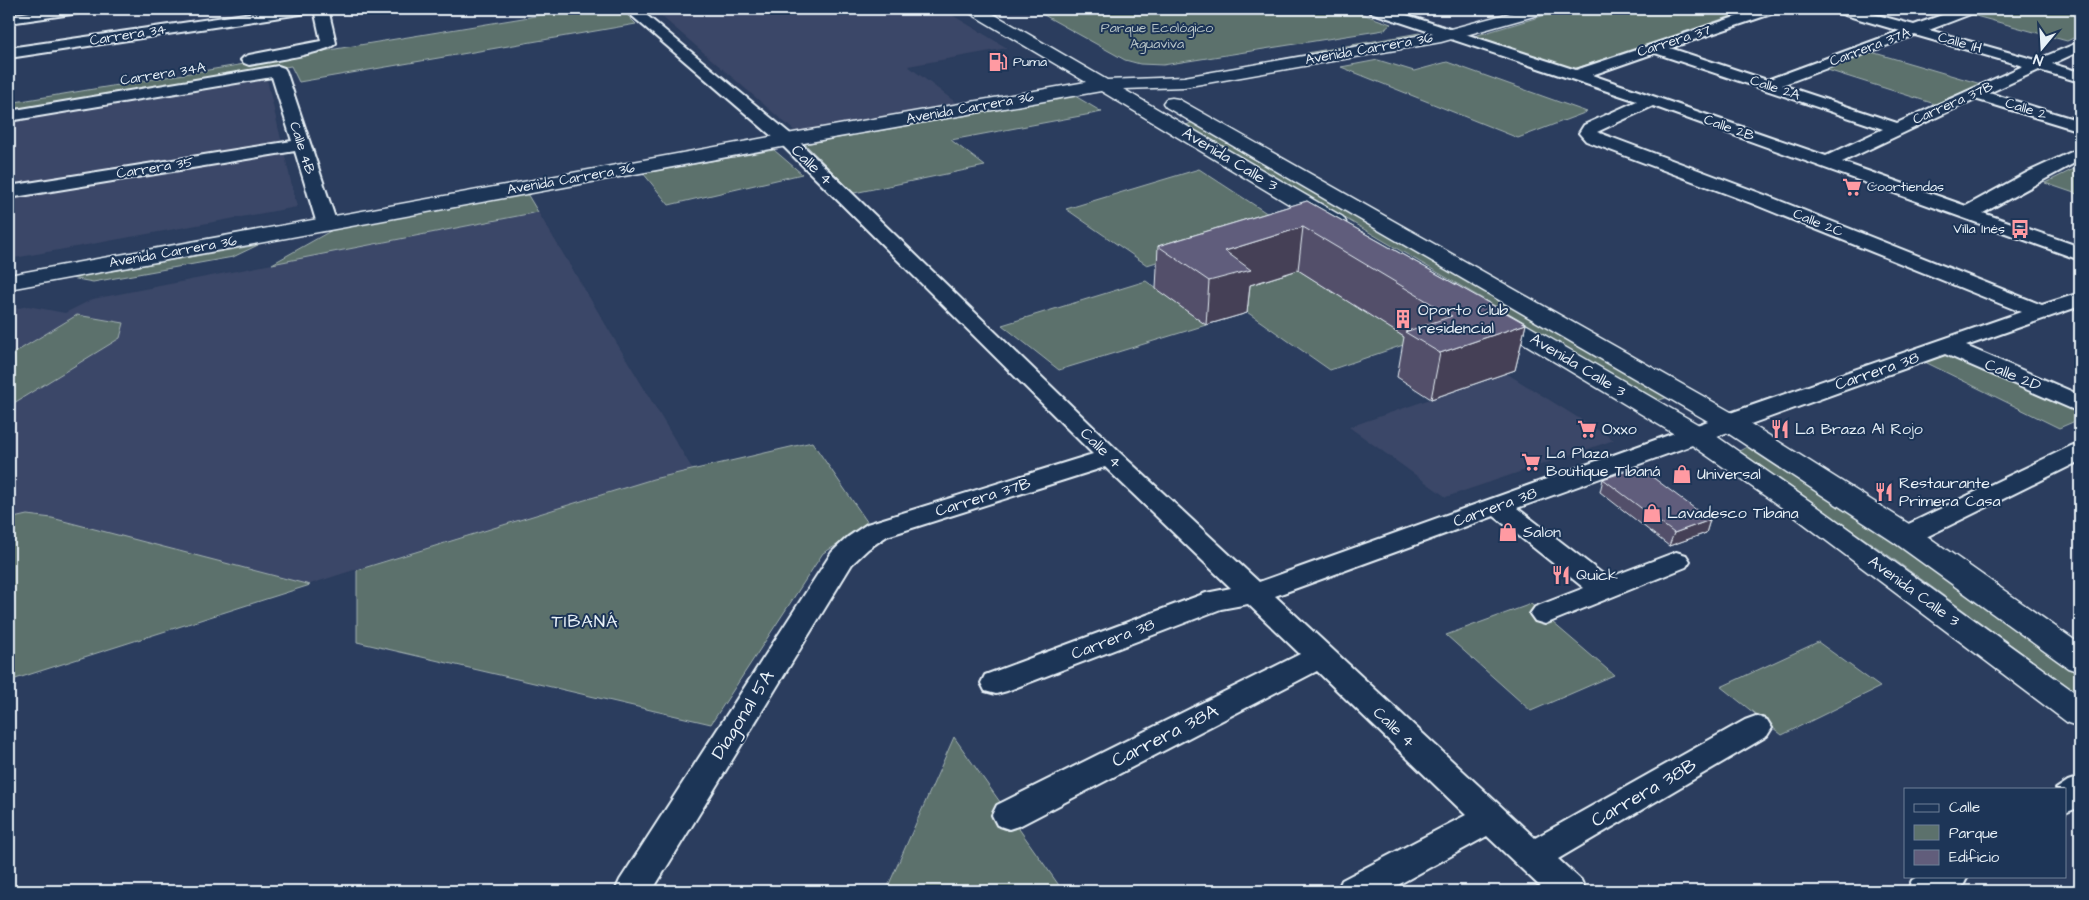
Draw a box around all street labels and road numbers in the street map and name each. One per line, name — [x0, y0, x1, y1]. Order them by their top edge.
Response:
street label: Carrera 34 — [88, 19, 168, 51]
street label: Carrera 37 — [1635, 20, 1714, 62]
street label: Carrera 37A — [1827, 22, 1913, 72]
street label: Calle 1H — [1936, 27, 1985, 59]
street label: Avenida Carrera 36 — [1304, 28, 1435, 70]
street label: Carrera 34A — [119, 57, 207, 91]
street label: Calle 2A — [1747, 71, 1803, 105]
street label: Carrera 37B — [1910, 76, 1996, 130]
street label: Avenida Carrera 36 — [905, 87, 1036, 129]
street label: Calle 2 — [2003, 93, 2049, 125]
street label: Calle 2B — [1701, 110, 1757, 146]
street label: Calle 4B — [284, 119, 320, 177]
street label: Avenida Calle 3 — [1178, 122, 1282, 196]
street label: Calle 4 — [786, 140, 838, 191]
street label: Carrera 35 — [115, 152, 195, 184]
street label: Avenida Carrera 36 — [506, 158, 637, 200]
street label: Calle 2C — [1790, 204, 1846, 242]
street label: Avenida Carrera 36 — [108, 231, 239, 273]
street label: Avenida Calle 3 — [1526, 328, 1630, 402]
street label: Carrera 38 — [1832, 346, 1922, 396]
street label: Calle 2D — [1982, 353, 2044, 397]
street label: Calle 4 — [1075, 423, 1127, 474]
street label: Carrera 37B — [933, 472, 1034, 522]
street label: Carrera 38 — [1450, 482, 1540, 532]
street label: Avenida Calle 3 — [1864, 550, 1964, 632]
street label: Carrera 38 — [1068, 613, 1158, 665]
street label: Diagonal 5A — [705, 665, 782, 765]
street label: Carrera 38A — [1107, 698, 1223, 774]
street label: Calle 4 — [1368, 702, 1420, 752]
street label: Carrera 38B — [1586, 752, 1702, 834]

